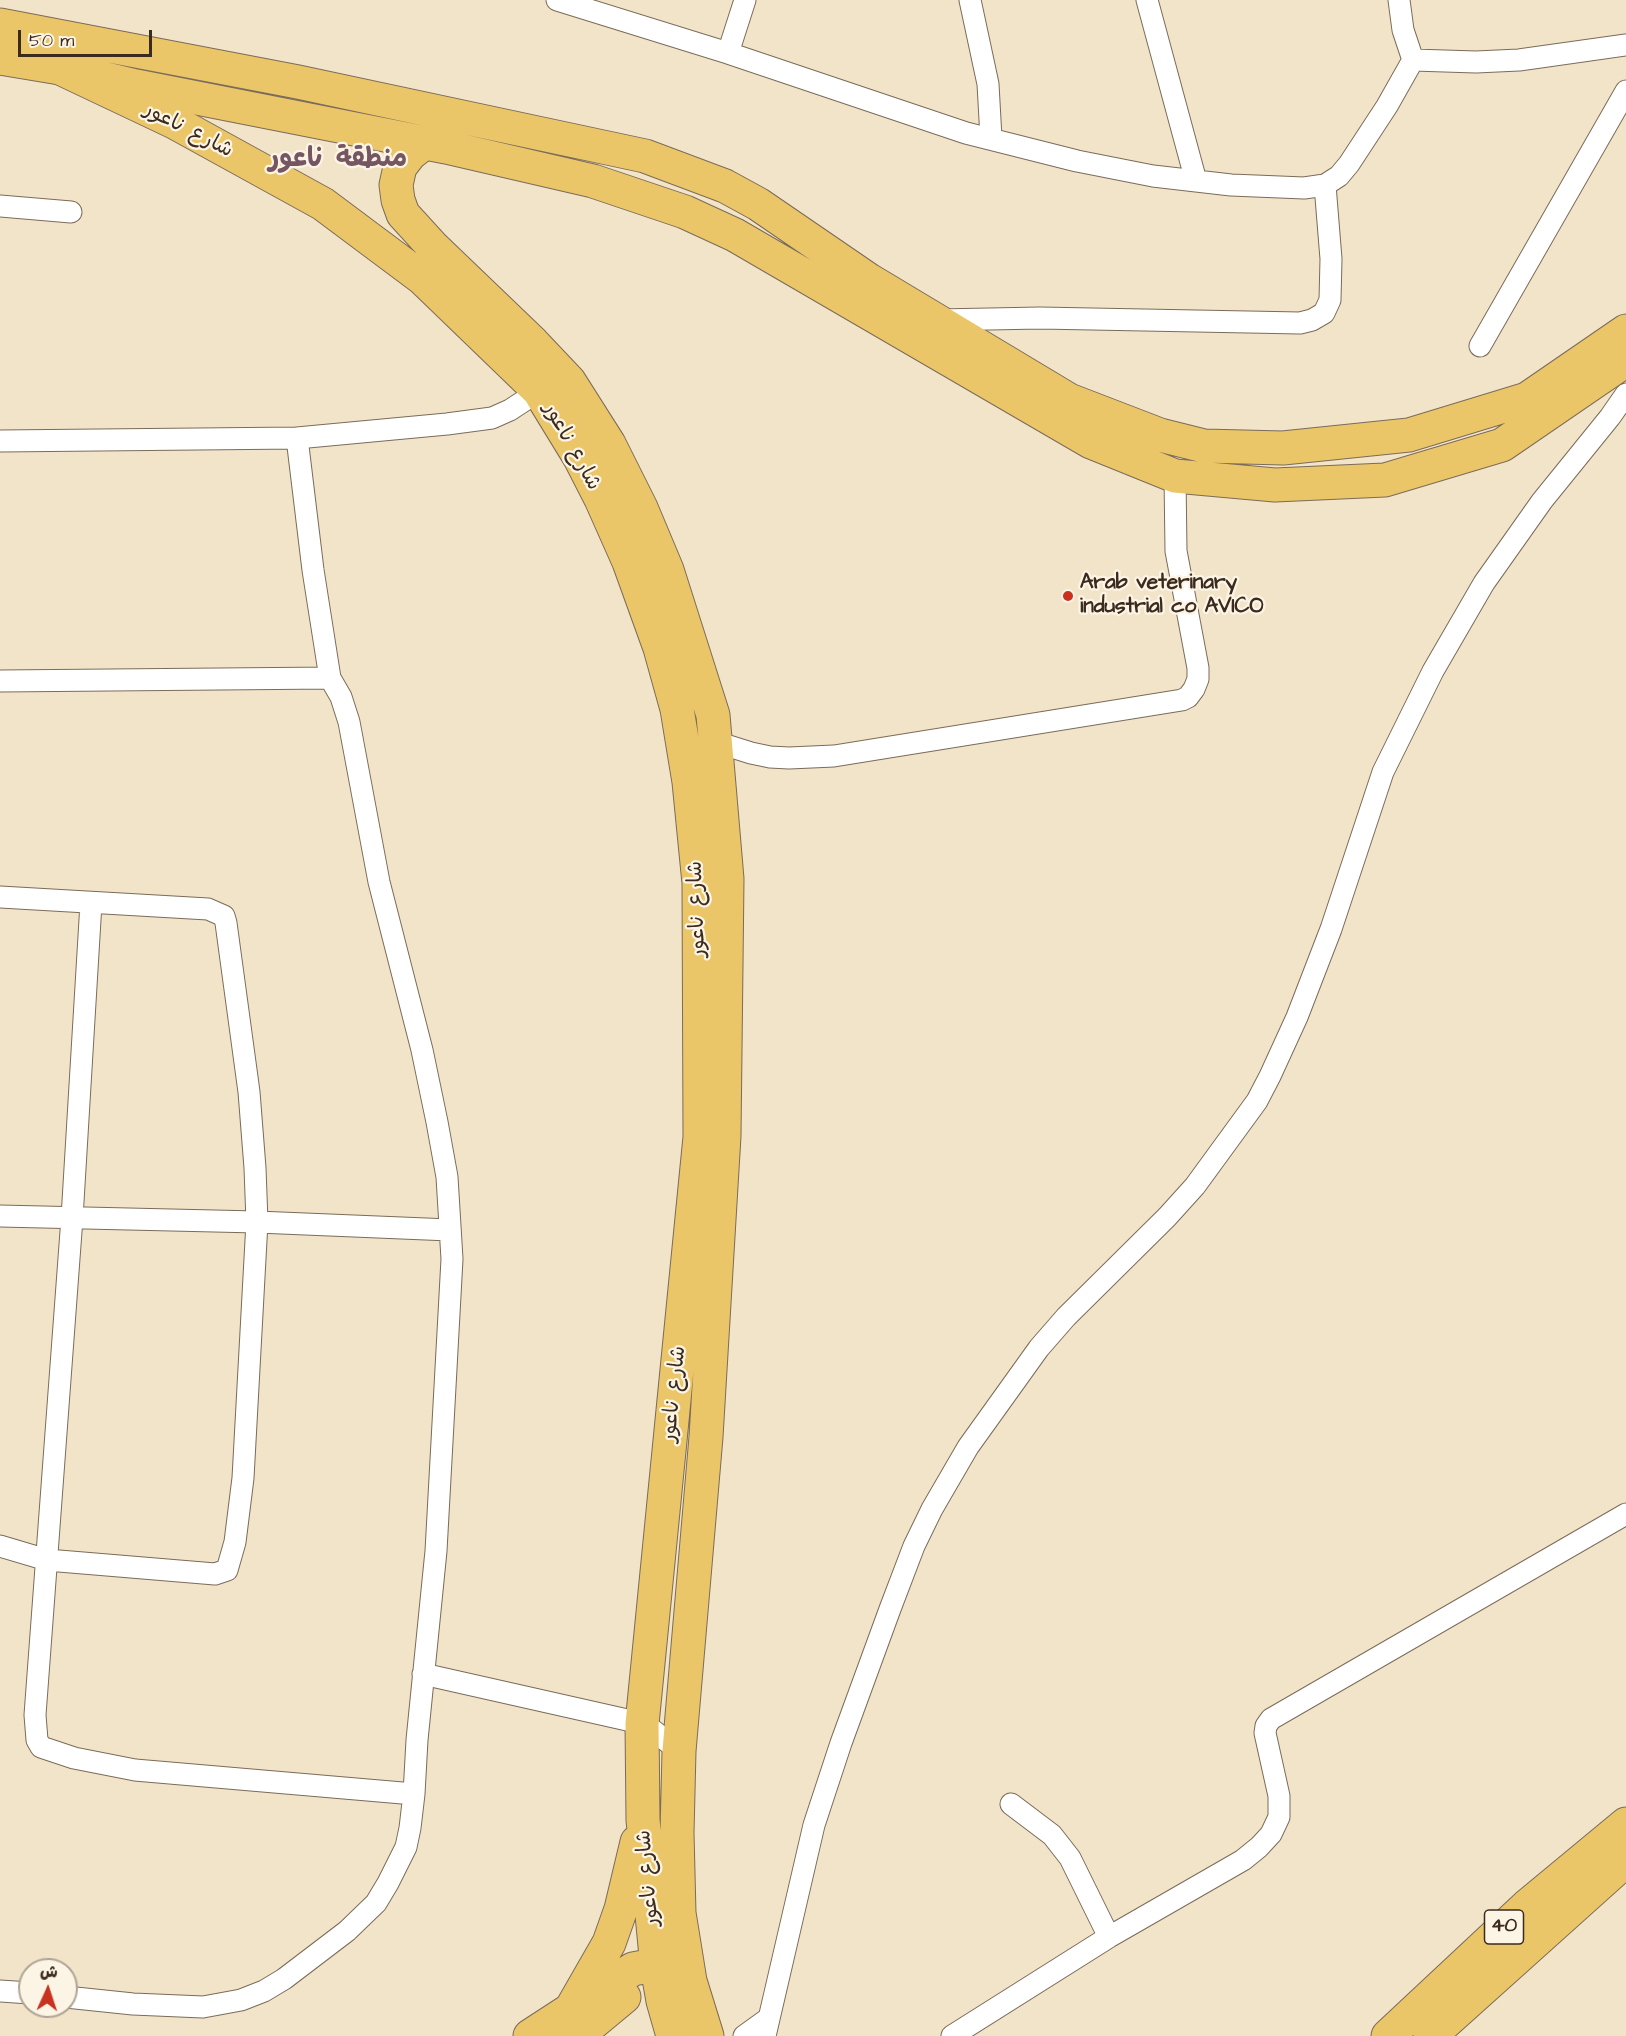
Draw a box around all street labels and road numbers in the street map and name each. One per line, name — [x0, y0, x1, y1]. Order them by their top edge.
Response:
street label: شارع ناعور — [139, 98, 237, 164]
street label: شارع ناعور — [537, 399, 605, 495]
street label: شارع ناعور — [684, 860, 712, 958]
street label: شارع ناعور — [657, 1345, 693, 1443]
street label: شارع ناعور — [632, 1829, 666, 1927]
road number: 40 — [1484, 1910, 1524, 1944]

